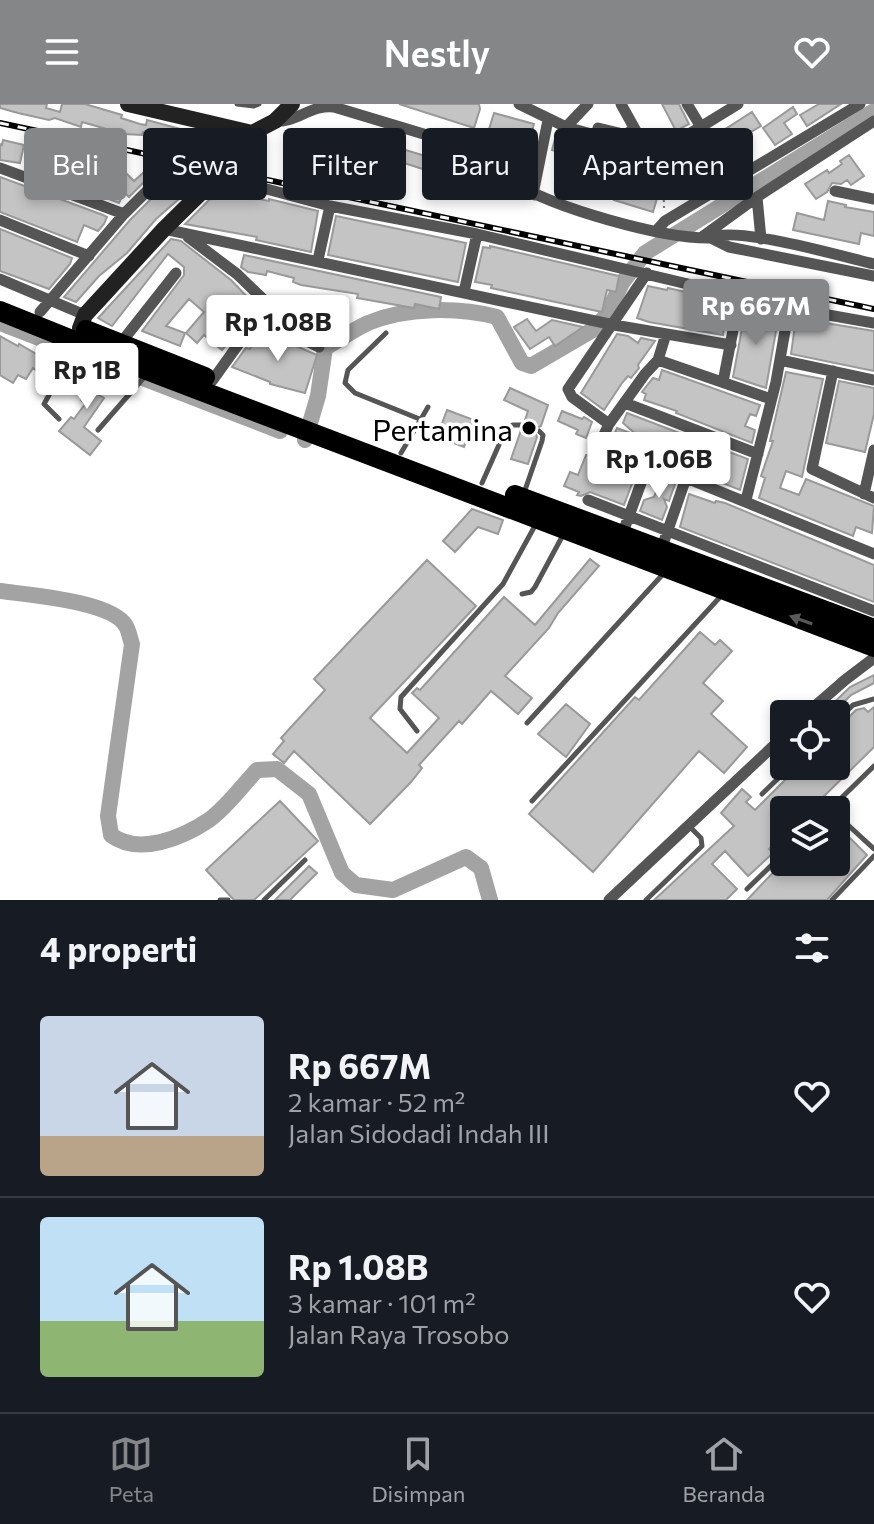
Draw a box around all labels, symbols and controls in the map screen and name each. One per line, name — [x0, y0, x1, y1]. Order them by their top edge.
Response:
icon: menu — [40, 30, 84, 74]
text: Nestly — [384, 30, 490, 74]
icon: heart — [790, 30, 834, 74]
chip: Beli — [24, 128, 127, 200]
chip: Sewa — [143, 128, 267, 200]
chip: Filter — [283, 128, 406, 200]
chip: Baru — [422, 128, 538, 200]
chip: Apartemen — [554, 128, 753, 200]
pin: Rp 667M — [682, 279, 830, 347]
text: Rp 667M — [701, 289, 811, 320]
pin: Rp 1.08B — [195, 295, 361, 363]
text: Rp 1.08B — [224, 305, 332, 336]
pin: Rp 1B — [31, 343, 143, 411]
text: Rp 1B — [53, 353, 121, 384]
place label: Pertamina — [372, 410, 513, 447]
marker: Pertamina — [520, 419, 538, 437]
pin: Rp 1.06B — [576, 432, 742, 500]
text: Rp 1.06B — [605, 442, 713, 473]
one-way arrow — [789, 613, 813, 626]
map controls — [770, 700, 850, 876]
button: locate — [770, 700, 850, 780]
button: layers — [770, 796, 850, 876]
icon: filters — [790, 926, 834, 970]
text: 4 properti — [40, 927, 197, 969]
text: Rp 667M — [288, 1044, 431, 1086]
icon: home — [104, 1048, 200, 1144]
icon: heart — [790, 1074, 834, 1118]
text: 2 kamar · 52 m² — [288, 1086, 465, 1117]
text: Jalan Sidodadi Indah III — [288, 1117, 549, 1148]
text: Rp 1.08B — [288, 1245, 428, 1287]
icon: home — [104, 1249, 200, 1345]
icon: heart — [790, 1275, 834, 1319]
text: 3 kamar · 101 m² — [288, 1287, 476, 1318]
text: Jalan Raya Trosobo — [288, 1318, 510, 1349]
tab: Peta — [109, 1432, 154, 1507]
tab: Disimpan — [371, 1432, 465, 1507]
tab: Beranda — [683, 1432, 765, 1507]

